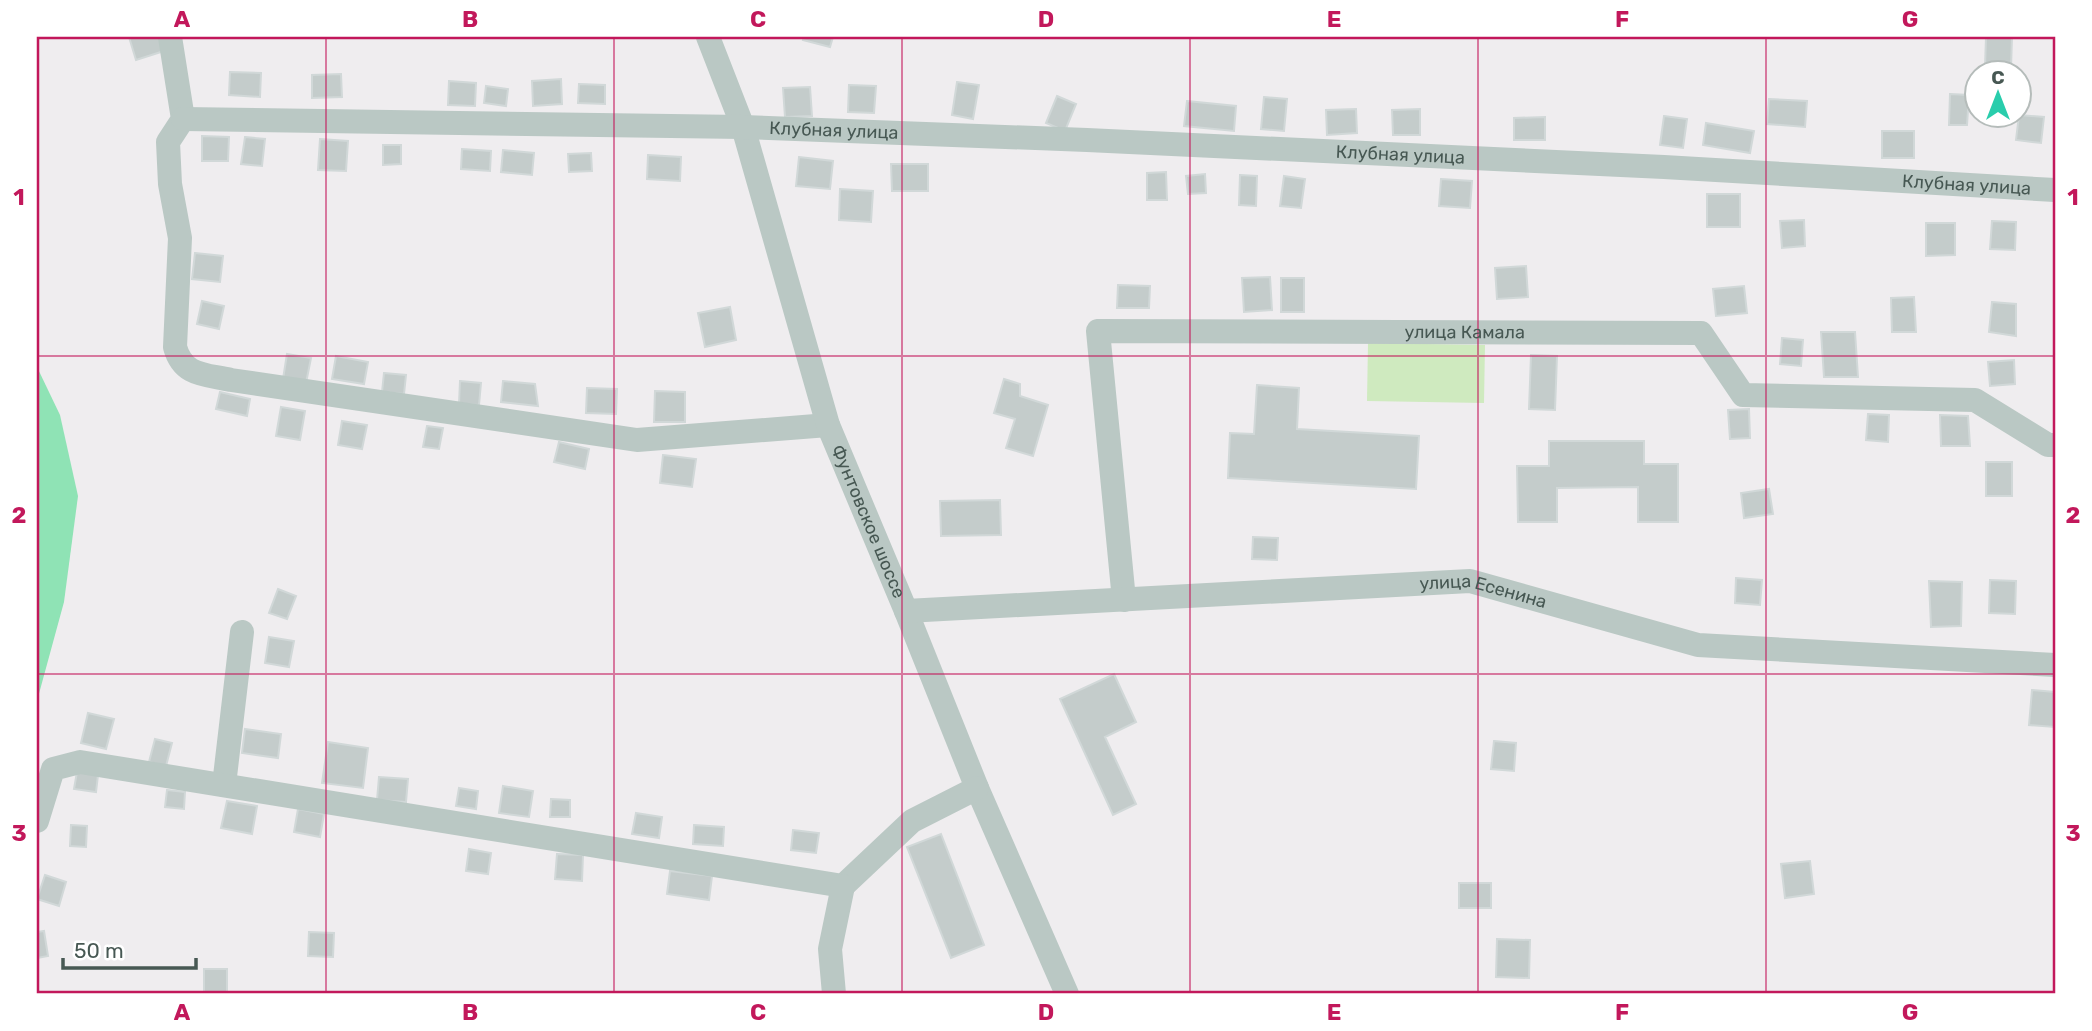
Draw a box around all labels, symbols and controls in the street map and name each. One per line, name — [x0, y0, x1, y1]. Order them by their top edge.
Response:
text: A — [174, 5, 191, 33]
text: B — [462, 5, 478, 33]
text: C — [750, 5, 766, 33]
text: D — [1038, 5, 1054, 33]
text: E — [1327, 5, 1341, 33]
text: F — [1615, 5, 1629, 33]
text: G — [1902, 5, 1918, 33]
north arrow — [1962, 60, 2032, 130]
text: С — [1991, 66, 2005, 89]
street label: Клубная улица — [769, 117, 899, 144]
street label: Клубная улица — [1335, 141, 1465, 169]
street label: Клубная улица — [1901, 170, 2032, 200]
text: 1 — [13, 183, 25, 211]
text: 1 — [2067, 183, 2079, 211]
street label: улица Камала — [1405, 321, 1525, 343]
street label: Фунтовское шоссе — [826, 441, 910, 601]
text: 2 — [12, 501, 26, 529]
text: 2 — [2066, 501, 2080, 529]
street label: улица Есенина — [1419, 570, 1549, 613]
text: 3 — [11, 819, 27, 847]
text: 3 — [2065, 819, 2081, 847]
scale bar — [63, 926, 196, 970]
text: 50 m — [74, 938, 124, 963]
text: A — [174, 998, 191, 1026]
text: B — [462, 998, 478, 1026]
text: C — [750, 998, 766, 1026]
text: D — [1038, 998, 1054, 1026]
text: E — [1327, 998, 1341, 1026]
text: F — [1615, 998, 1629, 1026]
text: G — [1902, 998, 1918, 1026]

